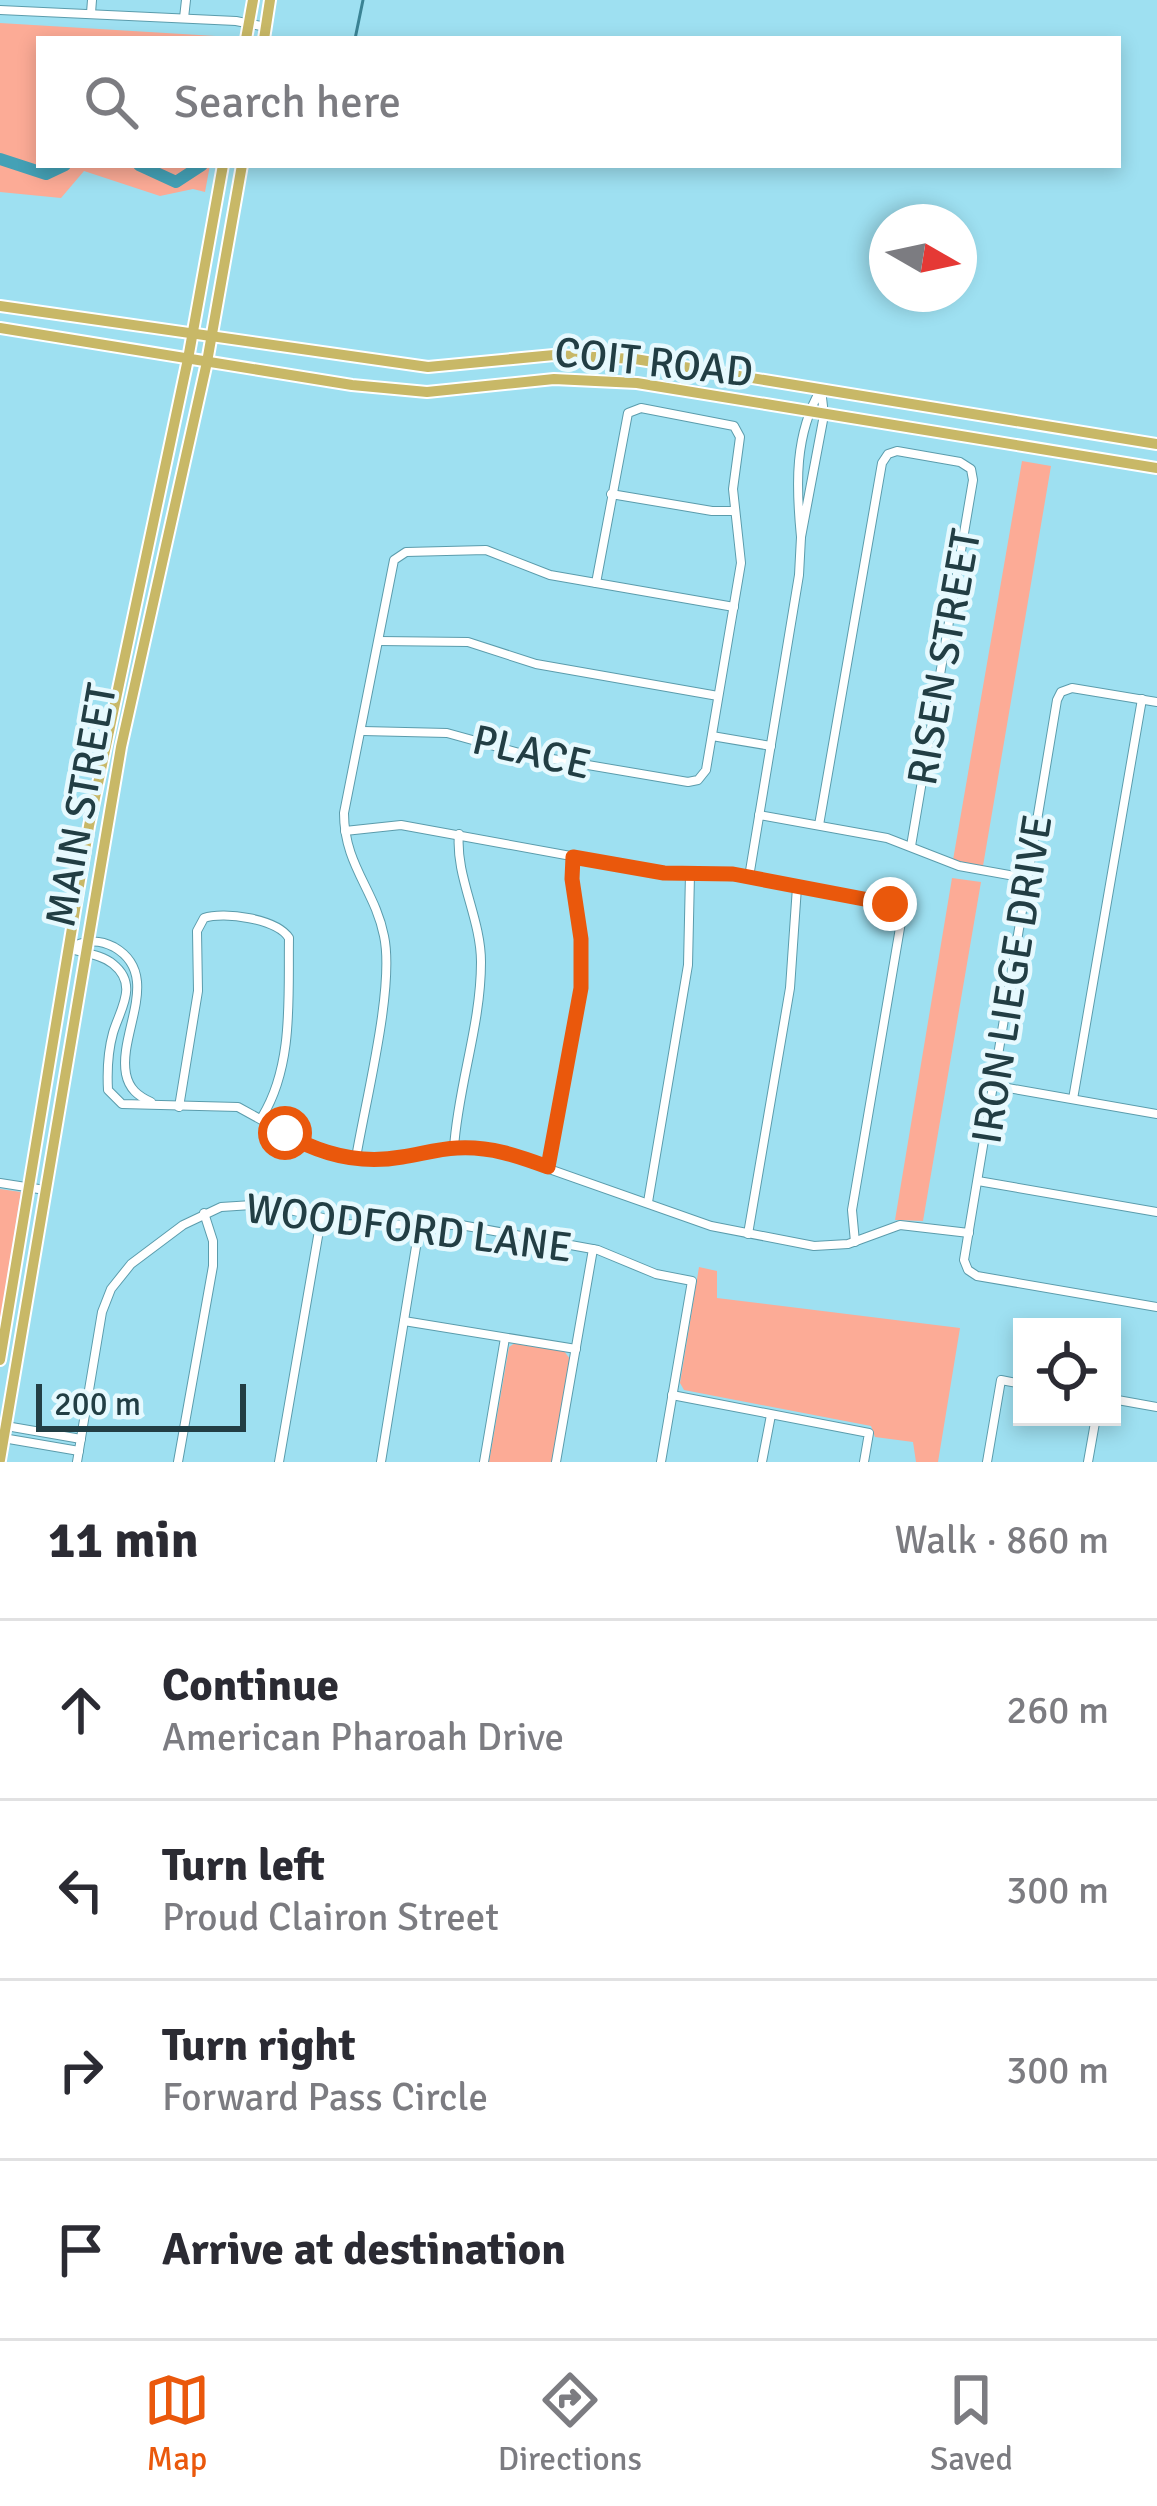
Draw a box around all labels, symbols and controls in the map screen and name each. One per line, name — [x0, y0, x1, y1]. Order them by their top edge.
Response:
search box — [36, 36, 1121, 168]
icon: search — [78, 69, 144, 135]
text: Search here — [174, 75, 401, 130]
north arrow — [869, 204, 977, 312]
street label: COIT ROAD — [552, 327, 756, 398]
street label: RISEN STREET — [897, 525, 992, 789]
street label: MAIN STREET — [35, 679, 128, 931]
street label: PLACE — [468, 714, 596, 791]
street label: IRON LIEGE DRIVE — [961, 811, 1064, 1147]
route end — [863, 877, 917, 931]
route start — [258, 1106, 312, 1160]
street label: WOODFORD LANE — [243, 1183, 575, 1274]
map controls — [1013, 1318, 1121, 1426]
button: locate — [1013, 1318, 1121, 1426]
scale bar — [36, 1378, 246, 1431]
text: 200 m — [54, 1384, 141, 1425]
text: 11 min — [48, 1509, 199, 1572]
text: Walk · 860 m — [895, 1516, 1109, 1564]
text: Continue — [162, 1658, 339, 1713]
icon: ahead — [48, 1677, 114, 1743]
text: 260 m — [1006, 1686, 1109, 1734]
text: American Pharoah Drive — [162, 1713, 564, 1761]
text: Turn left — [162, 1838, 325, 1893]
icon: left — [48, 1857, 114, 1923]
text: 300 m — [1006, 1866, 1109, 1914]
text: Proud Clairon Street — [162, 1893, 499, 1941]
text: Turn right — [162, 2018, 356, 2073]
icon: right — [48, 2037, 114, 2103]
text: 300 m — [1006, 2046, 1109, 2094]
text: Forward Pass Circle — [162, 2073, 488, 2121]
icon: arrive — [48, 2217, 114, 2283]
text: Arrive at destination — [162, 2222, 566, 2277]
tab: Map — [144, 2367, 210, 2480]
tab: Directions — [498, 2367, 642, 2480]
tab: Saved — [930, 2367, 1013, 2480]

